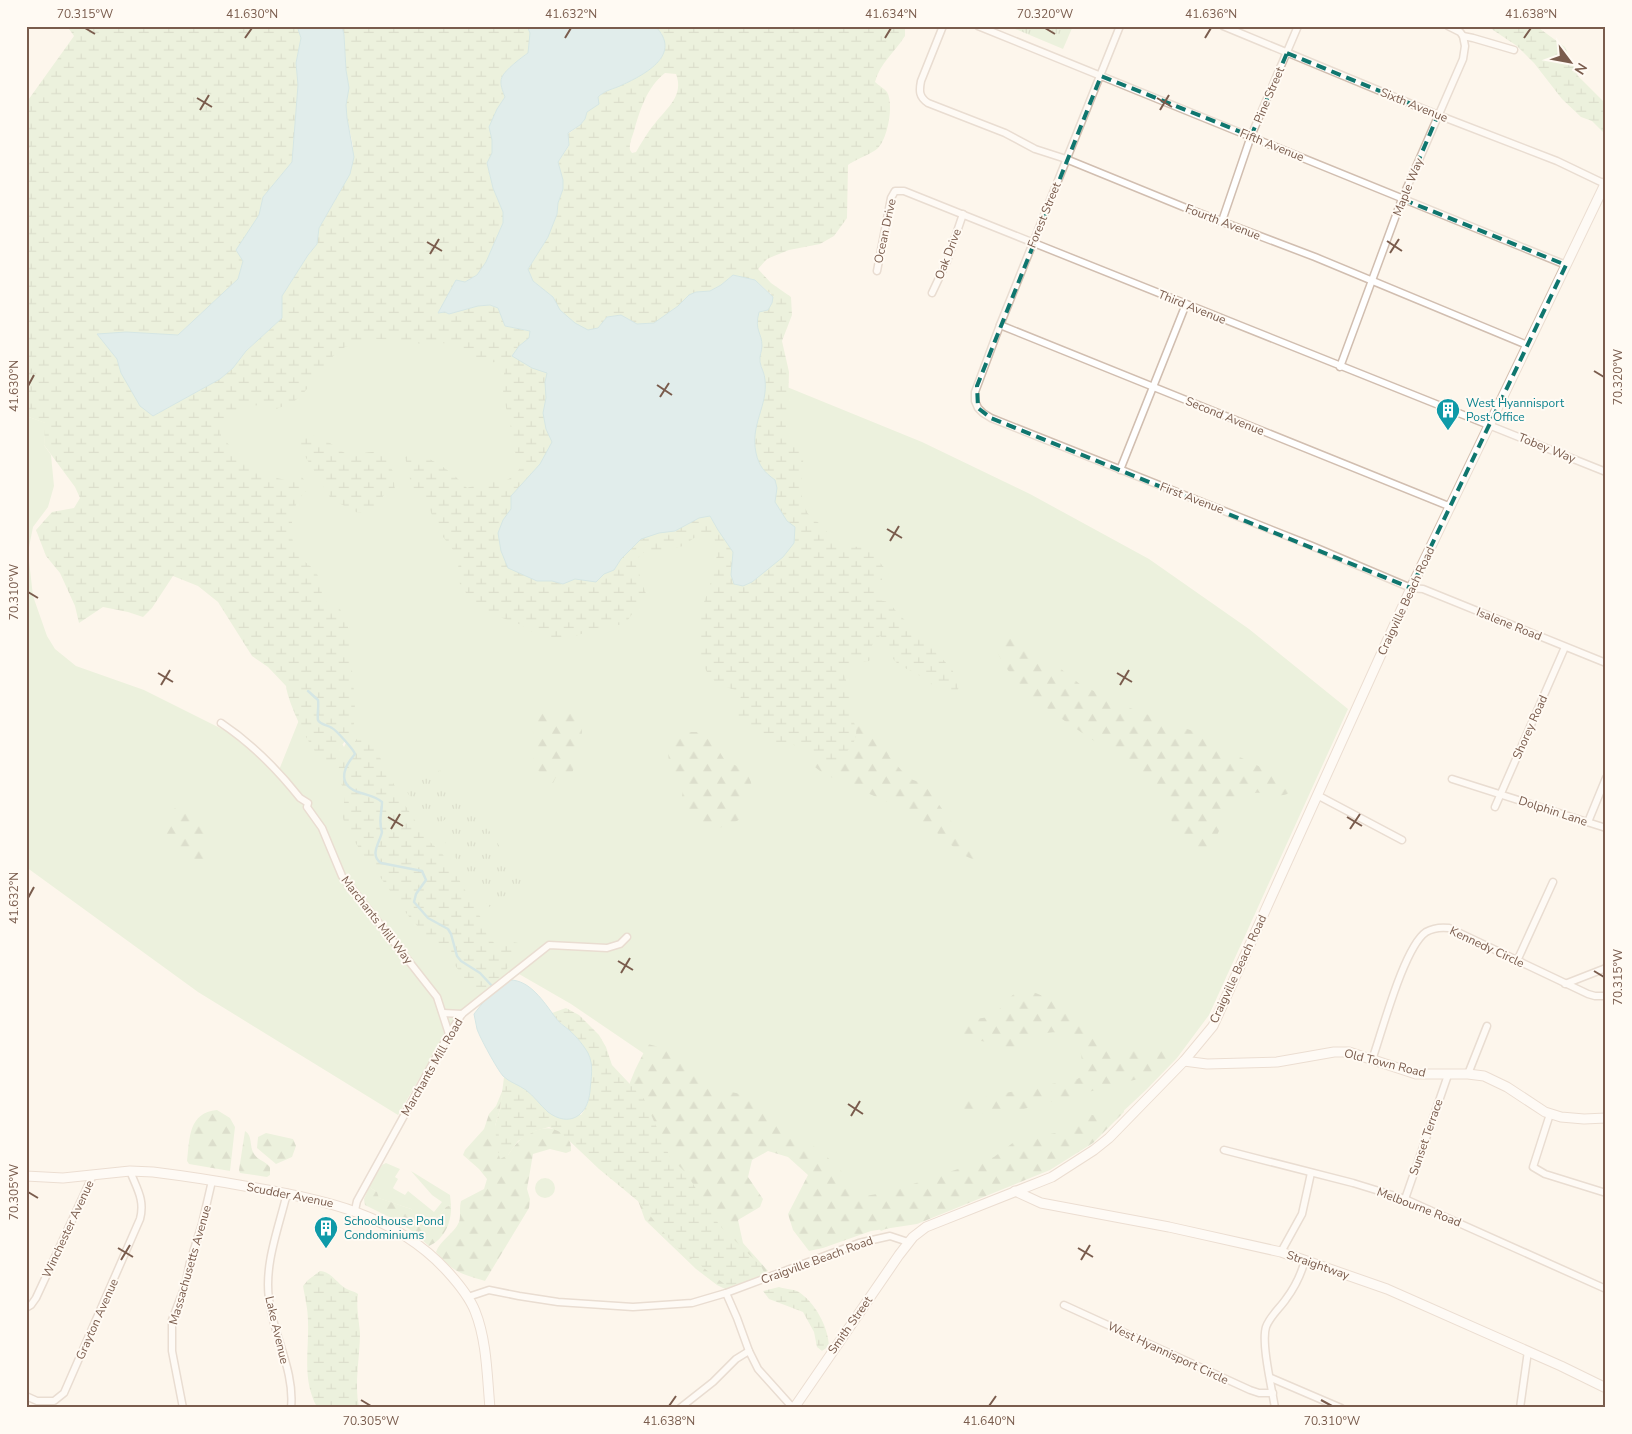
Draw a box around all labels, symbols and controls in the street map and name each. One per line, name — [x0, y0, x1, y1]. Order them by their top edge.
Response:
text: 70.315°W — [57, 6, 113, 22]
text: 41.630°N — [226, 6, 278, 22]
text: 41.632°N — [545, 6, 597, 22]
text: 41.634°N — [865, 6, 917, 22]
text: 70.320°W — [1017, 6, 1073, 22]
text: 41.636°N — [1185, 6, 1237, 22]
text: 41.638°N — [1505, 6, 1557, 22]
north arrow — [1544, 38, 1594, 88]
text: N — [1570, 59, 1591, 78]
street label: Pine Street — [1250, 64, 1288, 125]
street label: Sixth Avenue — [1378, 84, 1450, 126]
street label: Fifth Avenue — [1237, 125, 1307, 165]
street label: Maple Way — [1389, 155, 1427, 219]
street label: Forest Street — [1024, 179, 1065, 250]
street label: Ocean Drive — [870, 197, 900, 265]
street label: Fourth Avenue — [1183, 200, 1263, 244]
street label: Oak Drive — [931, 226, 965, 282]
street label: Third Avenue — [1156, 286, 1228, 328]
text: 70.320°W — [1610, 349, 1626, 405]
text: 41.630°N — [6, 360, 22, 412]
street label: Second Avenue — [1183, 393, 1267, 439]
place label: West Hyannisport Post Office — [1466, 395, 1565, 425]
building icon: West Hyannisport Post Office — [1435, 397, 1461, 431]
street label: Tobey Way — [1516, 429, 1579, 467]
street label: First Avenue — [1158, 478, 1226, 518]
street label: Craigville Beach Road — [1374, 544, 1438, 658]
text: 70.310°W — [6, 564, 22, 620]
street label: Isalene Road — [1474, 604, 1544, 644]
street label: Shorey Road — [1509, 692, 1551, 762]
street label: Dolphin Lane — [1516, 792, 1590, 830]
text: 41.632°N — [6, 872, 22, 924]
street label: Marchants Mill Way — [338, 873, 417, 968]
street label: Craigville Beach Road — [1206, 912, 1270, 1026]
street label: Kennedy Circle — [1447, 923, 1527, 971]
text: 70.315°W — [1610, 949, 1626, 1005]
street label: Marchants Mill Road — [397, 1015, 467, 1119]
street label: Old Town Road — [1343, 1045, 1427, 1081]
street label: Sunset Terrace — [1405, 1097, 1447, 1177]
text: 70.305°W — [6, 1164, 22, 1220]
street label: Winchester Avenue — [38, 1178, 98, 1280]
street label: Scudder Avenue — [245, 1179, 335, 1211]
street label: Melbourne Road — [1375, 1184, 1463, 1230]
street label: Massachusetts Avenue — [165, 1203, 215, 1327]
place label: Schoolhouse Pond Condominiums — [344, 1213, 444, 1243]
building icon: Schoolhouse Pond Condominiums — [313, 1215, 339, 1249]
street label: Craigville Beach Road — [759, 1232, 875, 1288]
street label: Straightway — [1284, 1247, 1352, 1283]
street label: Grayton Avenue — [72, 1276, 122, 1362]
street label: Smith Street — [824, 1292, 876, 1357]
street label: Lake Avenue — [261, 1295, 293, 1365]
street label: West Hyannisport Circle — [1105, 1318, 1231, 1388]
text: 70.305°W — [343, 1413, 399, 1429]
text: 41.638°N — [643, 1413, 695, 1429]
text: 41.640°N — [963, 1413, 1015, 1429]
text: 70.310°W — [1304, 1413, 1360, 1429]

